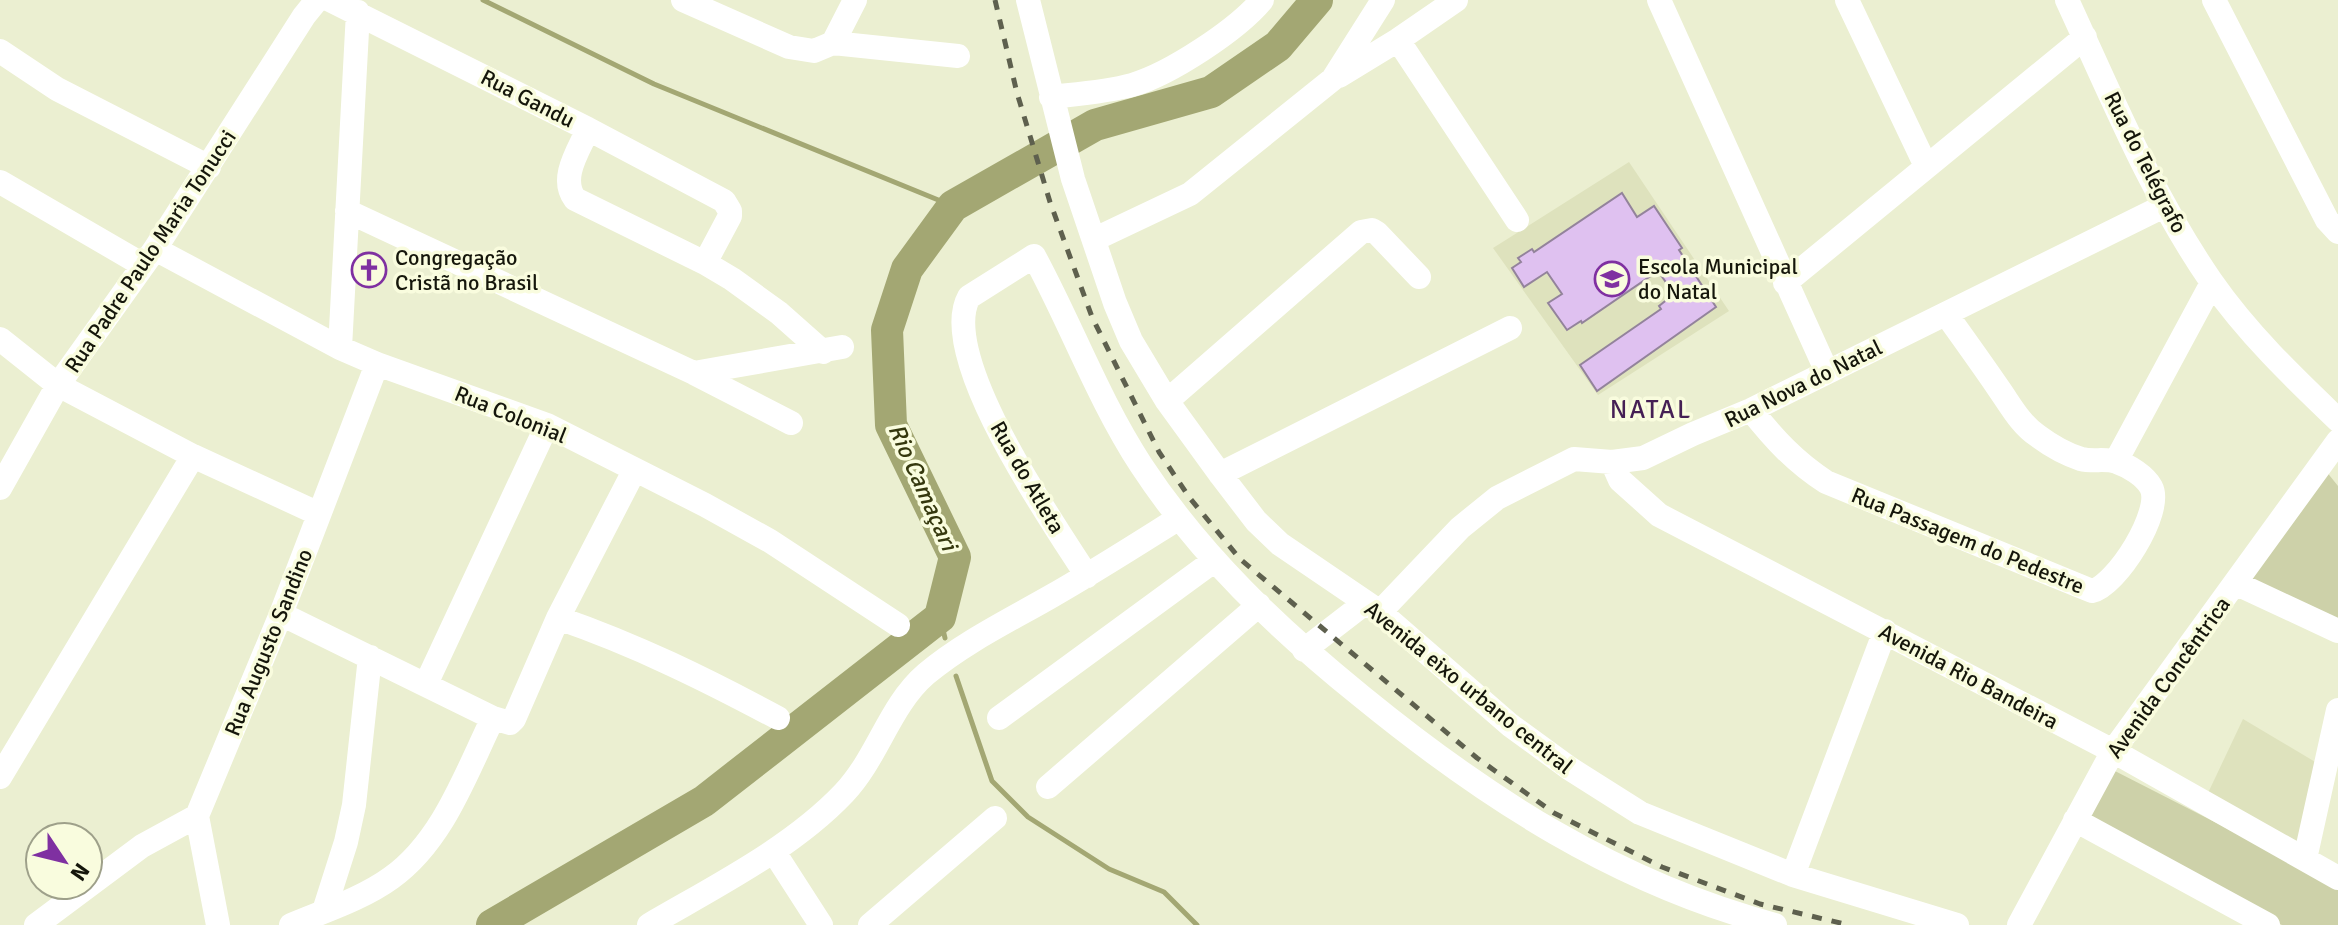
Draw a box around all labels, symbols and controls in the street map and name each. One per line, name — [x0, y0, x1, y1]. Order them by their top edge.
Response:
street label: Rua Gandu — [476, 63, 579, 134]
street label: Rua do Telégrafo — [2098, 87, 2193, 238]
street label: Rua Padre Paulo Maria Tonucci — [59, 125, 242, 378]
place label: Congregação Cristã no Brasil — [395, 244, 539, 296]
church icon: Congregação Cristã no Brasil — [350, 251, 388, 289]
place label: Escola Municipal do Natal — [1638, 253, 1798, 305]
school or university icon: Escola Municipal do Natal — [1593, 260, 1631, 298]
street label: Rua Nova do Natal — [1720, 334, 1886, 433]
street label: Rua Colonial — [451, 380, 571, 449]
district label: NATAL — [1610, 394, 1692, 426]
street label: Rua do Atleta — [984, 416, 1071, 538]
water label: Rio Camaçari — [882, 419, 965, 557]
street label: Rua Passagem do Pedestre — [1847, 481, 2088, 600]
street label: Rua Augusto Sandino — [219, 545, 318, 740]
street label: Avenida Concêntrica — [2101, 591, 2236, 763]
street label: Avenida eixo urbano central — [1359, 595, 1578, 780]
street label: Avenida Rio Bandeira — [1875, 618, 2063, 735]
north arrow — [24, 821, 104, 901]
text: N — [65, 858, 95, 886]

